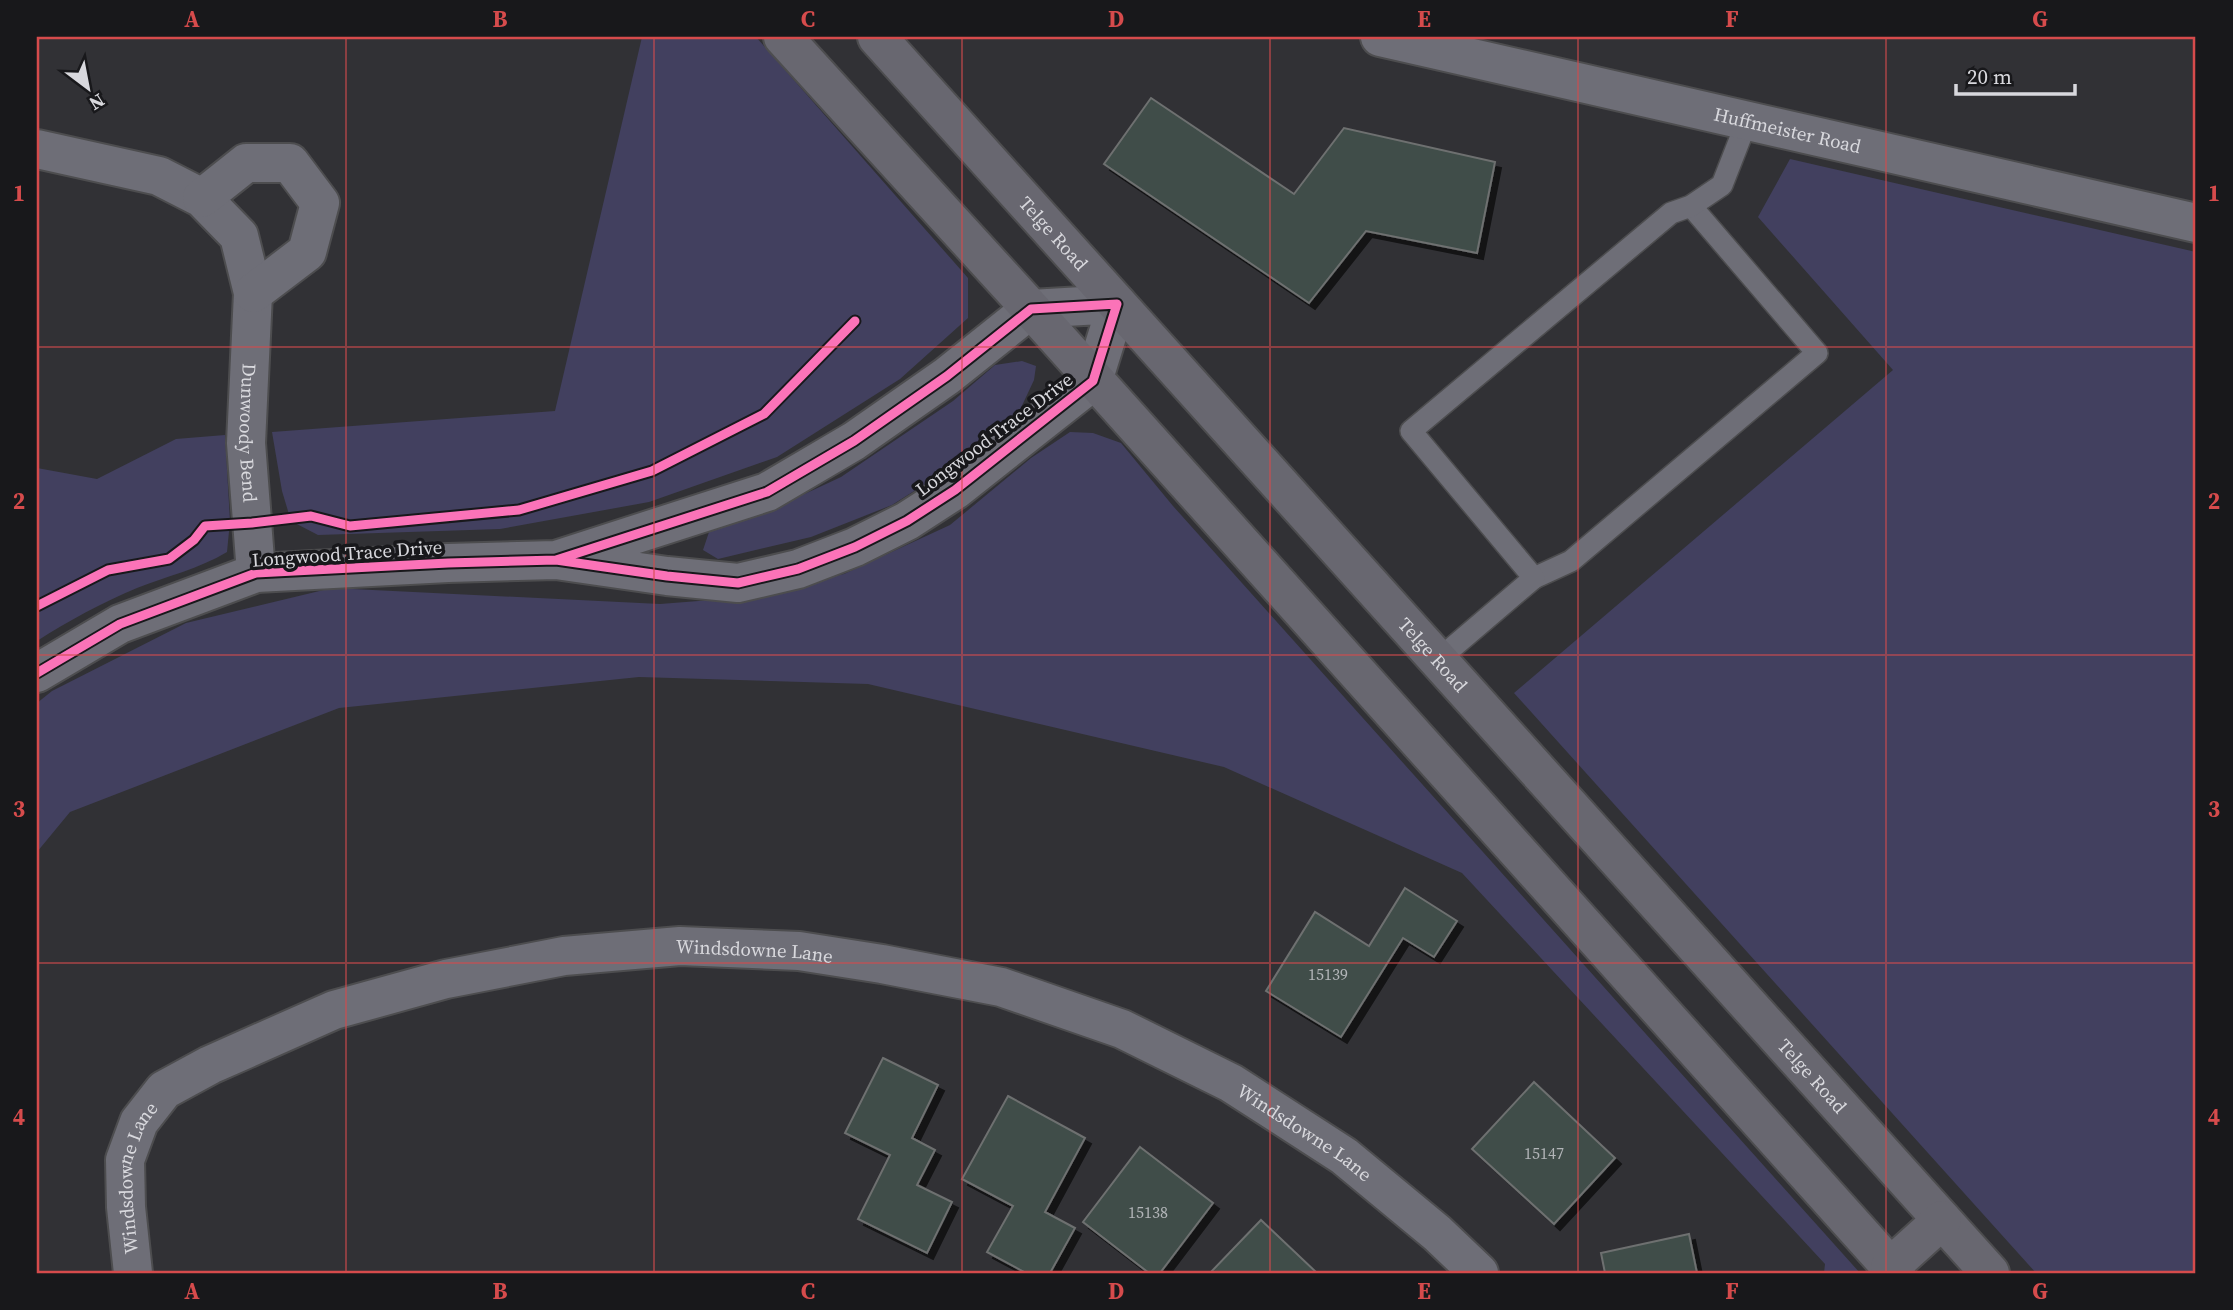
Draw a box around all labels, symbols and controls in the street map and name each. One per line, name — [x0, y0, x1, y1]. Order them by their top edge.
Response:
text: A — [184, 3, 200, 35]
text: B — [493, 3, 508, 35]
text: C — [801, 3, 815, 35]
text: D — [1108, 3, 1124, 35]
text: E — [1417, 3, 1431, 35]
text: F — [1725, 3, 1739, 35]
text: G — [2032, 3, 2048, 35]
north arrow — [52, 52, 122, 122]
scale bar — [1956, 52, 2076, 96]
text: 20 m — [1967, 62, 2012, 91]
text: N — [84, 88, 110, 117]
street label: Huffmeister Road — [1711, 101, 1864, 159]
text: 1 — [13, 177, 25, 209]
text: 1 — [2208, 177, 2220, 209]
street label: Telge Road — [1013, 190, 1094, 276]
street label: Dunwoody Bend — [233, 363, 264, 504]
street label: Longwood Trace Drive — [910, 366, 1078, 502]
text: 2 — [13, 485, 25, 517]
text: 2 — [2208, 485, 2220, 517]
street label: Longwood Trace Drive — [251, 533, 443, 573]
street label: Telge Road — [1393, 612, 1474, 698]
text: 3 — [13, 793, 25, 825]
text: 3 — [2208, 793, 2220, 825]
street label: Windsdowne Lane — [675, 933, 835, 969]
house number: 15139 — [1308, 963, 1348, 985]
street label: Telge Road — [1772, 1033, 1853, 1119]
street label: Windsdowne Lane — [1232, 1077, 1378, 1187]
street label: Windsdowne Lane — [111, 1096, 163, 1255]
text: 4 — [13, 1101, 25, 1133]
text: 4 — [2208, 1101, 2220, 1133]
house number: 15147 — [1524, 1142, 1564, 1164]
house number: 15138 — [1128, 1201, 1168, 1223]
text: A — [184, 1275, 200, 1307]
text: B — [493, 1275, 508, 1307]
text: C — [801, 1275, 815, 1307]
text: D — [1108, 1275, 1124, 1307]
text: E — [1417, 1275, 1431, 1307]
text: F — [1725, 1275, 1739, 1307]
text: G — [2032, 1275, 2048, 1307]

